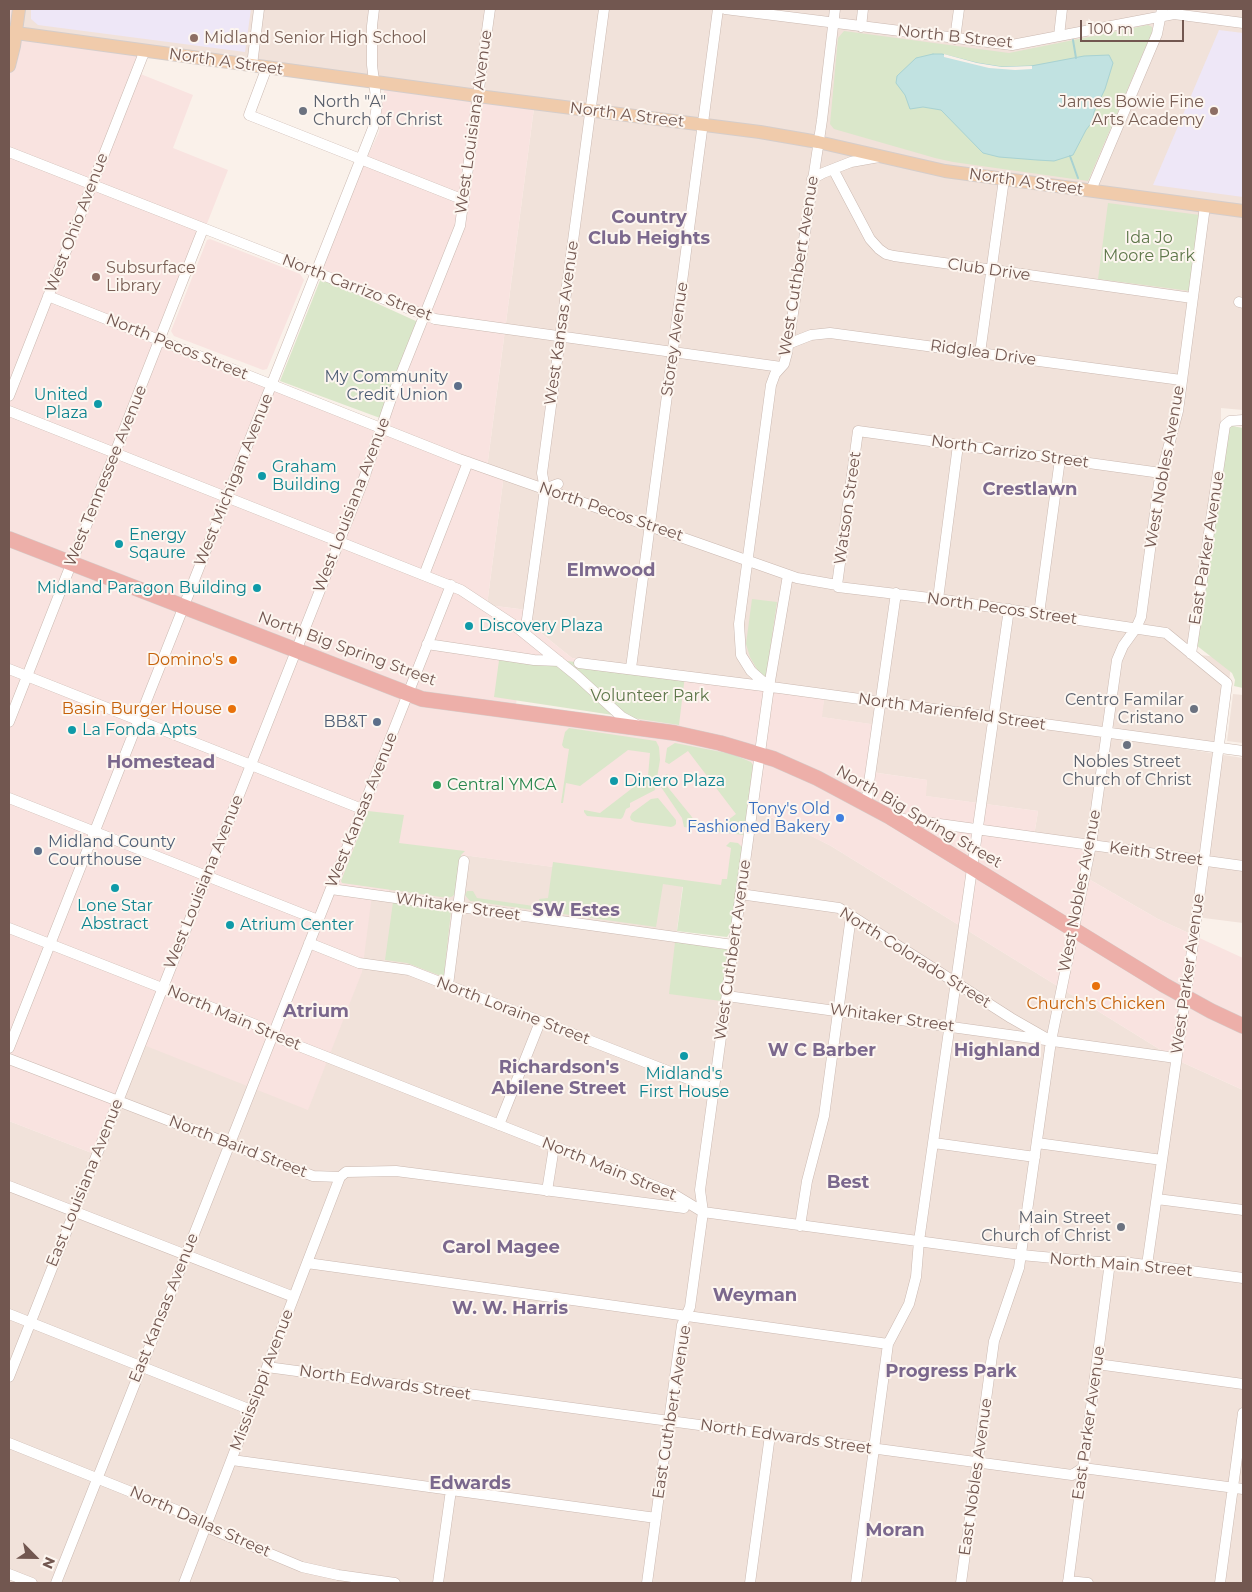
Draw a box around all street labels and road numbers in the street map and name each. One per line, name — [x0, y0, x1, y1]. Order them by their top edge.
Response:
street label: North B Street — [896, 21, 1014, 53]
street label: West Louisiana Avenue — [452, 29, 496, 215]
street label: North A Street — [168, 44, 284, 80]
street label: North A Street — [569, 98, 685, 132]
street label: West Ohio Avenue — [41, 150, 113, 296]
street label: North A Street — [968, 164, 1084, 200]
street label: West Cuthbert Avenue — [775, 174, 823, 358]
street label: West Kansas Avenue — [541, 239, 583, 407]
street label: North Carrizo Street — [279, 250, 435, 326]
street label: Club Drive — [946, 255, 1032, 285]
street label: Storey Avenue — [657, 281, 693, 397]
street label: North Pecos Street — [103, 310, 251, 384]
street label: Ridglea Drive — [929, 336, 1037, 370]
street label: West Tennessee Avenue — [61, 383, 151, 569]
street label: West Nobles Avenue — [1141, 384, 1189, 550]
street label: West Michigan Avenue — [191, 391, 277, 569]
street label: West Louisiana Avenue — [310, 415, 394, 595]
street label: North Carrizo Street — [930, 431, 1090, 473]
street label: Watson Street — [831, 450, 865, 566]
street label: East Parker Avenue — [1185, 470, 1229, 626]
street label: North Pecos Street — [536, 478, 686, 546]
street label: North Pecos Street — [926, 589, 1078, 629]
street label: North Big Spring Street — [255, 608, 439, 690]
street label: North Marienfeld Street — [857, 689, 1047, 735]
street label: West Kansas Avenue — [322, 729, 402, 891]
street label: North Big Spring Street — [833, 762, 1005, 872]
street label: West Louisiana Avenue — [160, 792, 248, 972]
street label: West Nobles Avenue — [1055, 808, 1105, 974]
street label: Keith Street — [1108, 838, 1204, 870]
street label: West Cuthbert Avenue — [711, 858, 755, 1042]
street label: Whitaker Street — [394, 889, 522, 925]
street label: West Parker Avenue — [1167, 892, 1209, 1056]
street label: North Colorado Street — [836, 903, 994, 1013]
street label: North Loraine Street — [433, 973, 593, 1049]
street label: North Main Street — [164, 981, 304, 1055]
street label: Whitaker Street — [828, 1000, 956, 1036]
street label: East Louisiana Avenue — [43, 1096, 127, 1270]
street label: North Baird Street — [166, 1112, 310, 1182]
street label: North Main Street — [539, 1133, 679, 1205]
street label: East Kansas Avenue — [125, 1230, 203, 1386]
street label: North Main Street — [1049, 1249, 1193, 1281]
street label: Mississippi Avenue — [226, 1307, 298, 1453]
street label: East Cuthbert Avenue — [649, 1324, 695, 1500]
street label: East Parker Avenue — [1069, 1345, 1109, 1501]
street label: North Edwards Street — [298, 1361, 472, 1405]
street label: East Nobles Avenue — [955, 1397, 997, 1557]
street label: North Edwards Street — [699, 1415, 873, 1459]
street label: North Dallas Street — [127, 1482, 273, 1562]

